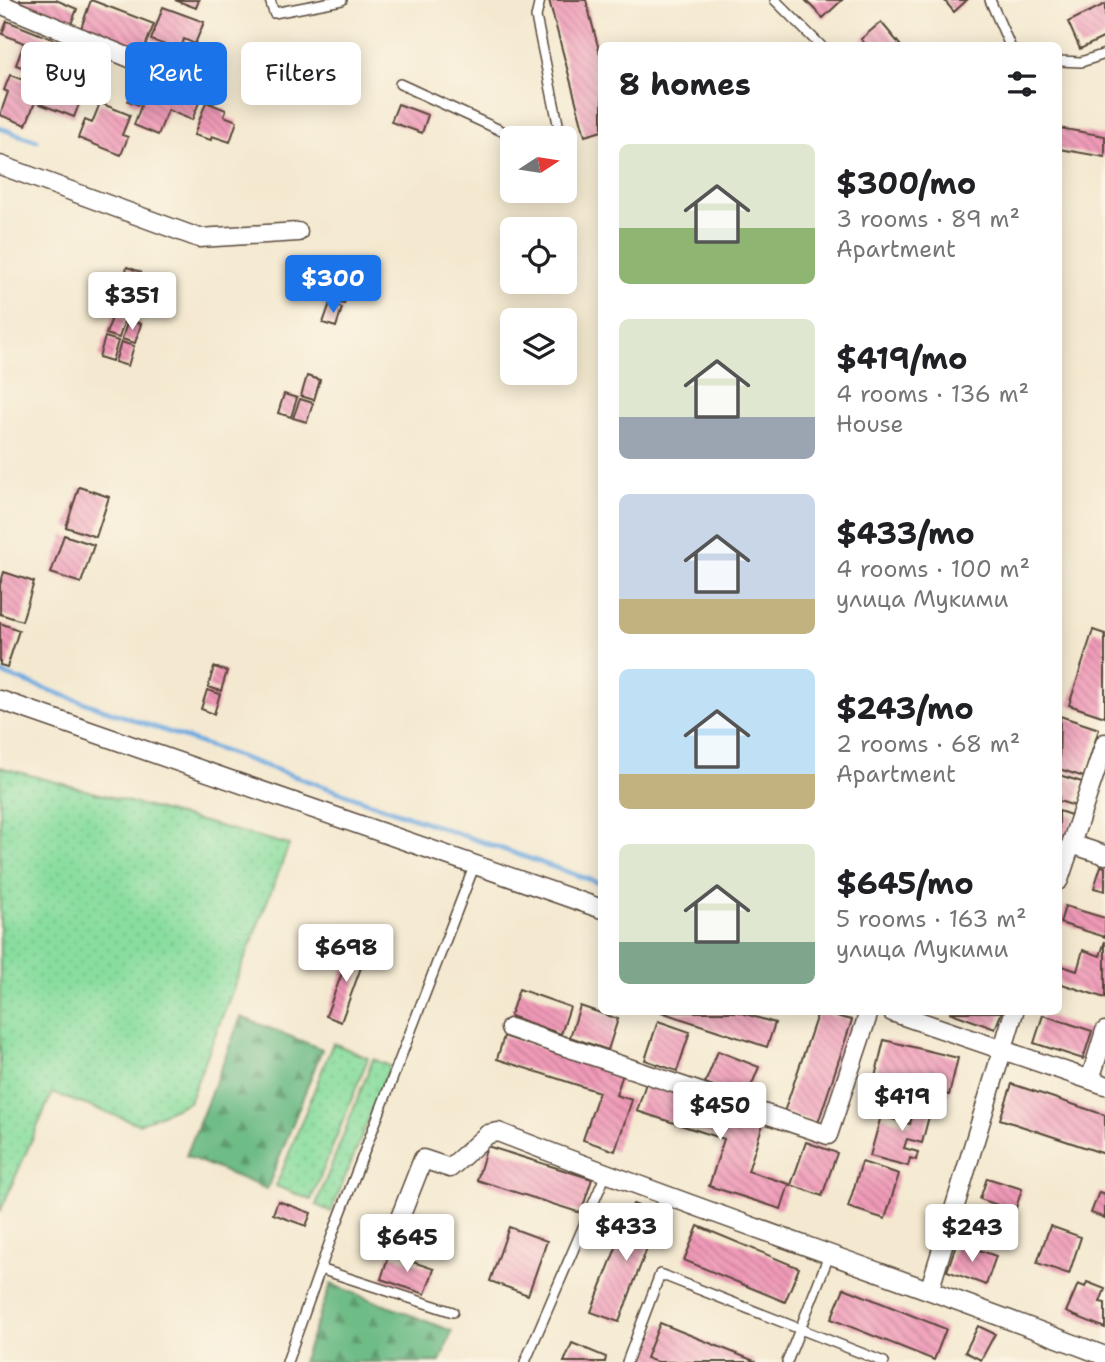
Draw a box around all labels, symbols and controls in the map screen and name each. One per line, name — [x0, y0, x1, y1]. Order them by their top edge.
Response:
chip: Buy — [21, 42, 111, 105]
chip: Rent — [125, 42, 227, 105]
chip: Filters — [241, 42, 361, 105]
text: 8 homes — [619, 64, 751, 105]
icon: filters — [1003, 65, 1041, 103]
north arrow — [500, 126, 578, 203]
map controls — [500, 126, 577, 385]
text: $300/mo — [836, 163, 976, 204]
icon: home — [675, 172, 759, 256]
text: 3 rooms · 89 m² — [836, 204, 1020, 234]
button: locate — [500, 217, 577, 294]
text: Apartment — [836, 234, 956, 264]
pin: $300 — [292, 256, 374, 315]
text: $300 — [301, 263, 365, 293]
pin: $351 — [91, 272, 173, 332]
text: $351 — [104, 280, 160, 310]
button: layers — [500, 308, 577, 385]
text: $419/mo — [836, 338, 968, 379]
icon: home — [675, 347, 759, 431]
text: 4 rooms · 136 m² — [836, 379, 1029, 409]
text: House — [836, 409, 904, 439]
text: $433/mo — [836, 513, 975, 554]
icon: home — [675, 522, 759, 606]
text: 4 rooms · 100 m² — [836, 554, 1030, 584]
text: улица Мукими — [836, 584, 1009, 614]
text: $243/mo — [836, 688, 974, 729]
icon: home — [675, 697, 759, 781]
text: 2 rooms · 68 m² — [836, 729, 1020, 759]
text: Apartment — [836, 759, 956, 789]
text: $645/mo — [836, 863, 974, 904]
icon: home — [675, 872, 759, 956]
text: 5 rooms · 163 m² — [836, 904, 1027, 934]
pin: $698 — [305, 925, 387, 984]
text: $698 — [314, 932, 378, 962]
text: улица Мукими — [836, 934, 1009, 964]
pin: $419 — [861, 1074, 943, 1133]
text: $419 — [874, 1081, 930, 1111]
pin: $450 — [679, 1082, 761, 1142]
text: $450 — [689, 1090, 751, 1120]
pin: $433 — [585, 1204, 667, 1263]
pin: $243 — [931, 1204, 1013, 1264]
text: $433 — [595, 1211, 657, 1241]
text: $243 — [941, 1212, 1003, 1242]
pin: $645 — [366, 1214, 448, 1274]
text: $645 — [376, 1222, 438, 1252]

